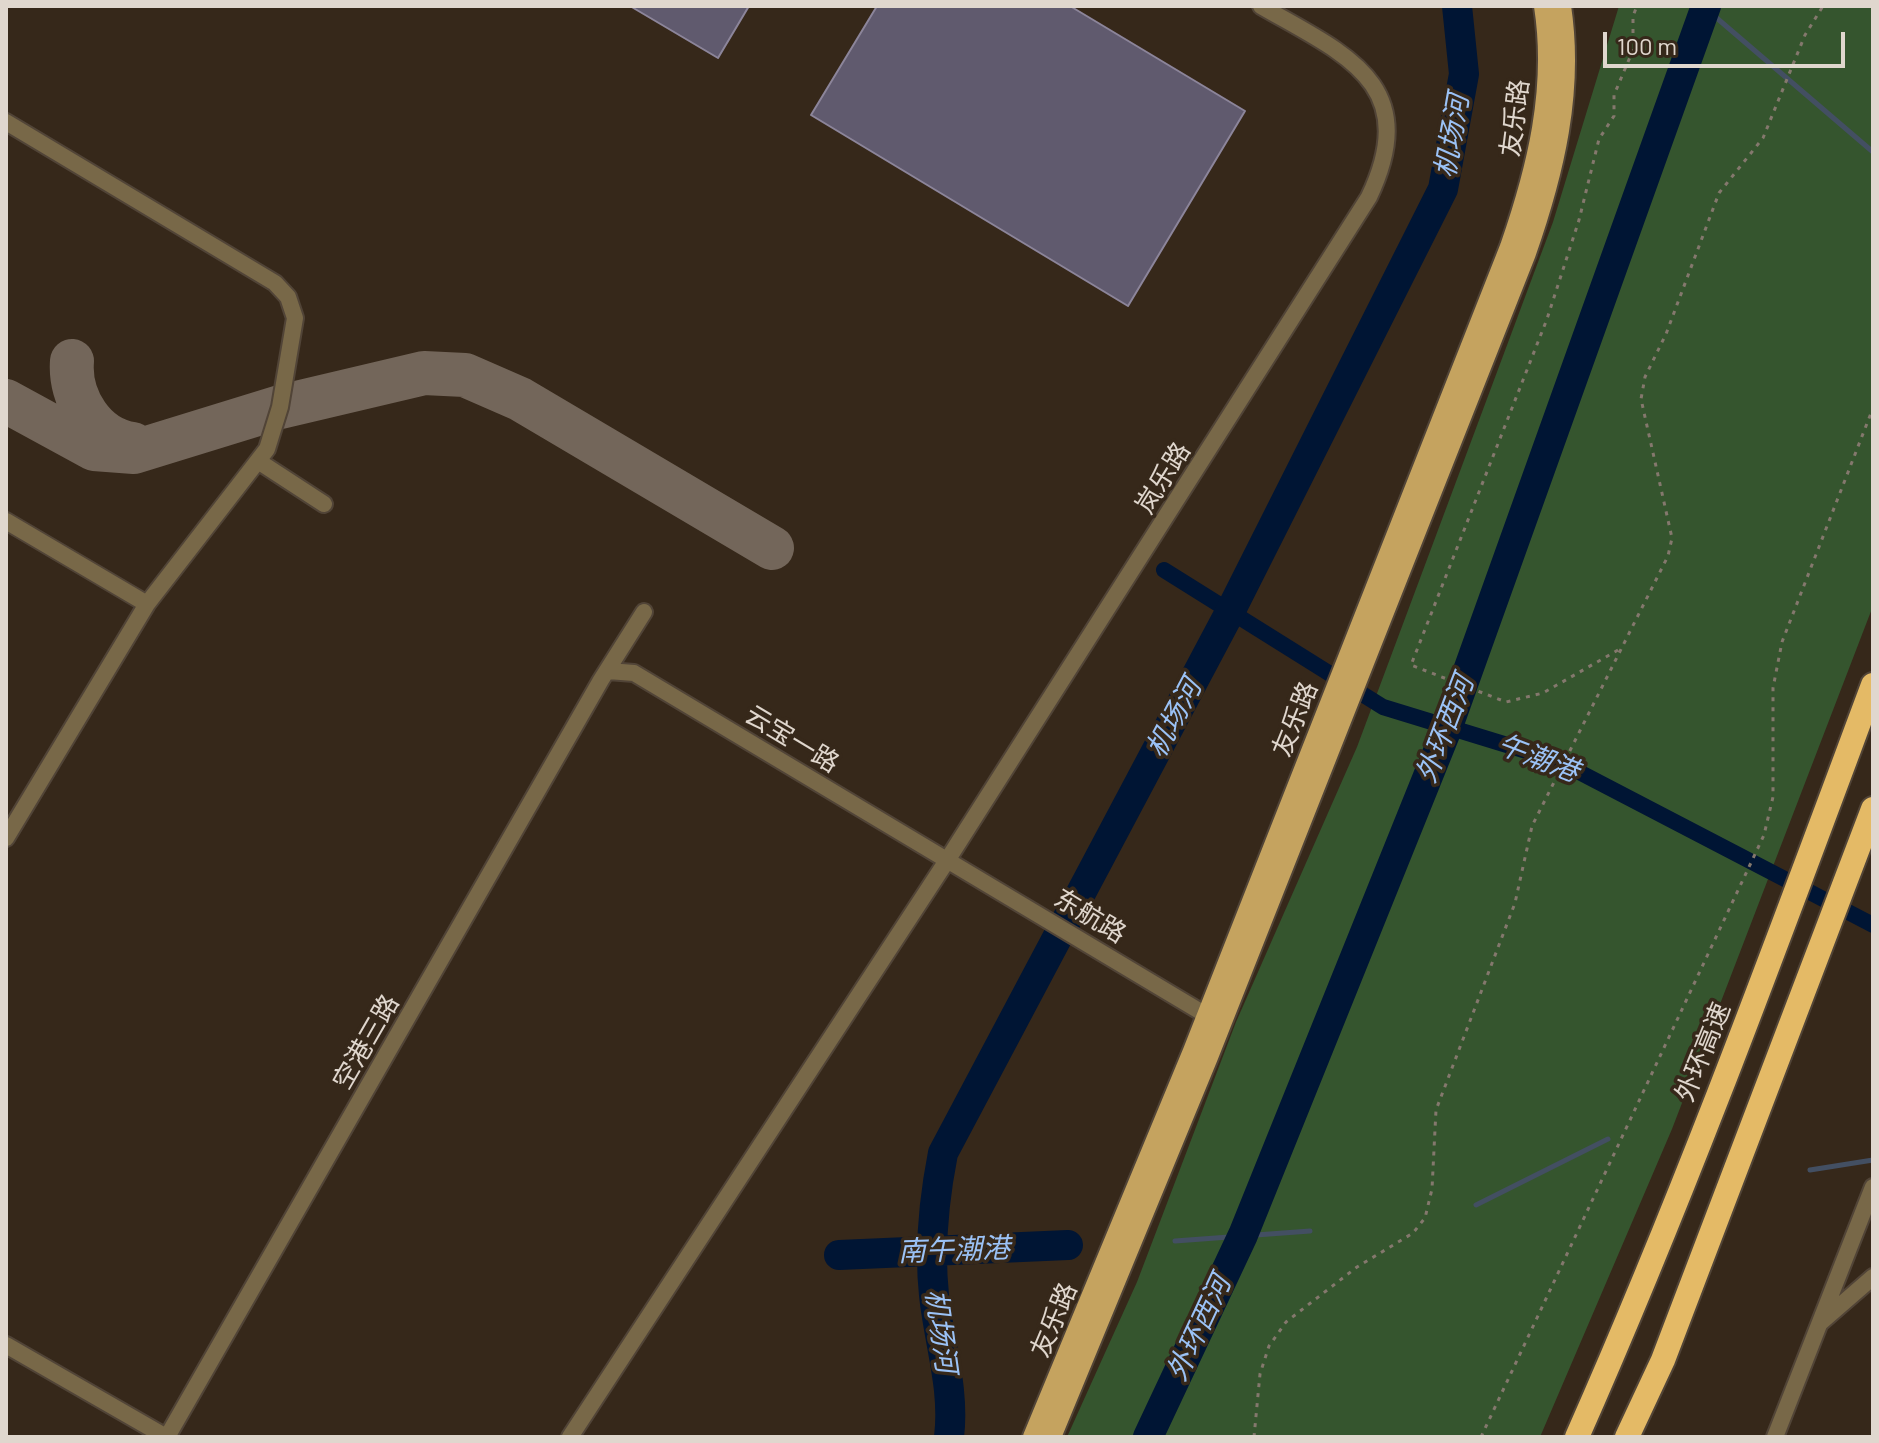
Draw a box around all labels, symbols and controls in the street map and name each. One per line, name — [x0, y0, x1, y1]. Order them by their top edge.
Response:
scale bar — [1607, 16, 1849, 66]
text: 100 m — [1617, 31, 1677, 60]
street label: 友乐路 — [1495, 77, 1535, 159]
water label: 机场河 — [1428, 92, 1476, 180]
street label: 岚乐路 — [1129, 437, 1197, 519]
water label: 外环西河 — [1409, 671, 1481, 787]
water label: 机场河 — [1139, 673, 1209, 763]
street label: 友乐路 — [1266, 677, 1324, 761]
street label: 云宝一路 — [739, 699, 845, 779]
water label: 午潮港 — [1493, 727, 1583, 789]
street label: 东航路 — [1049, 883, 1131, 949]
street label: 空港三路 — [326, 989, 406, 1095]
street label: 外环高速 — [1669, 998, 1737, 1106]
water label: 南午潮港 — [897, 1231, 1011, 1269]
water label: 外环西河 — [1160, 1270, 1238, 1386]
street label: 友乐路 — [1024, 1278, 1084, 1362]
water label: 机场河 — [919, 1287, 963, 1375]

